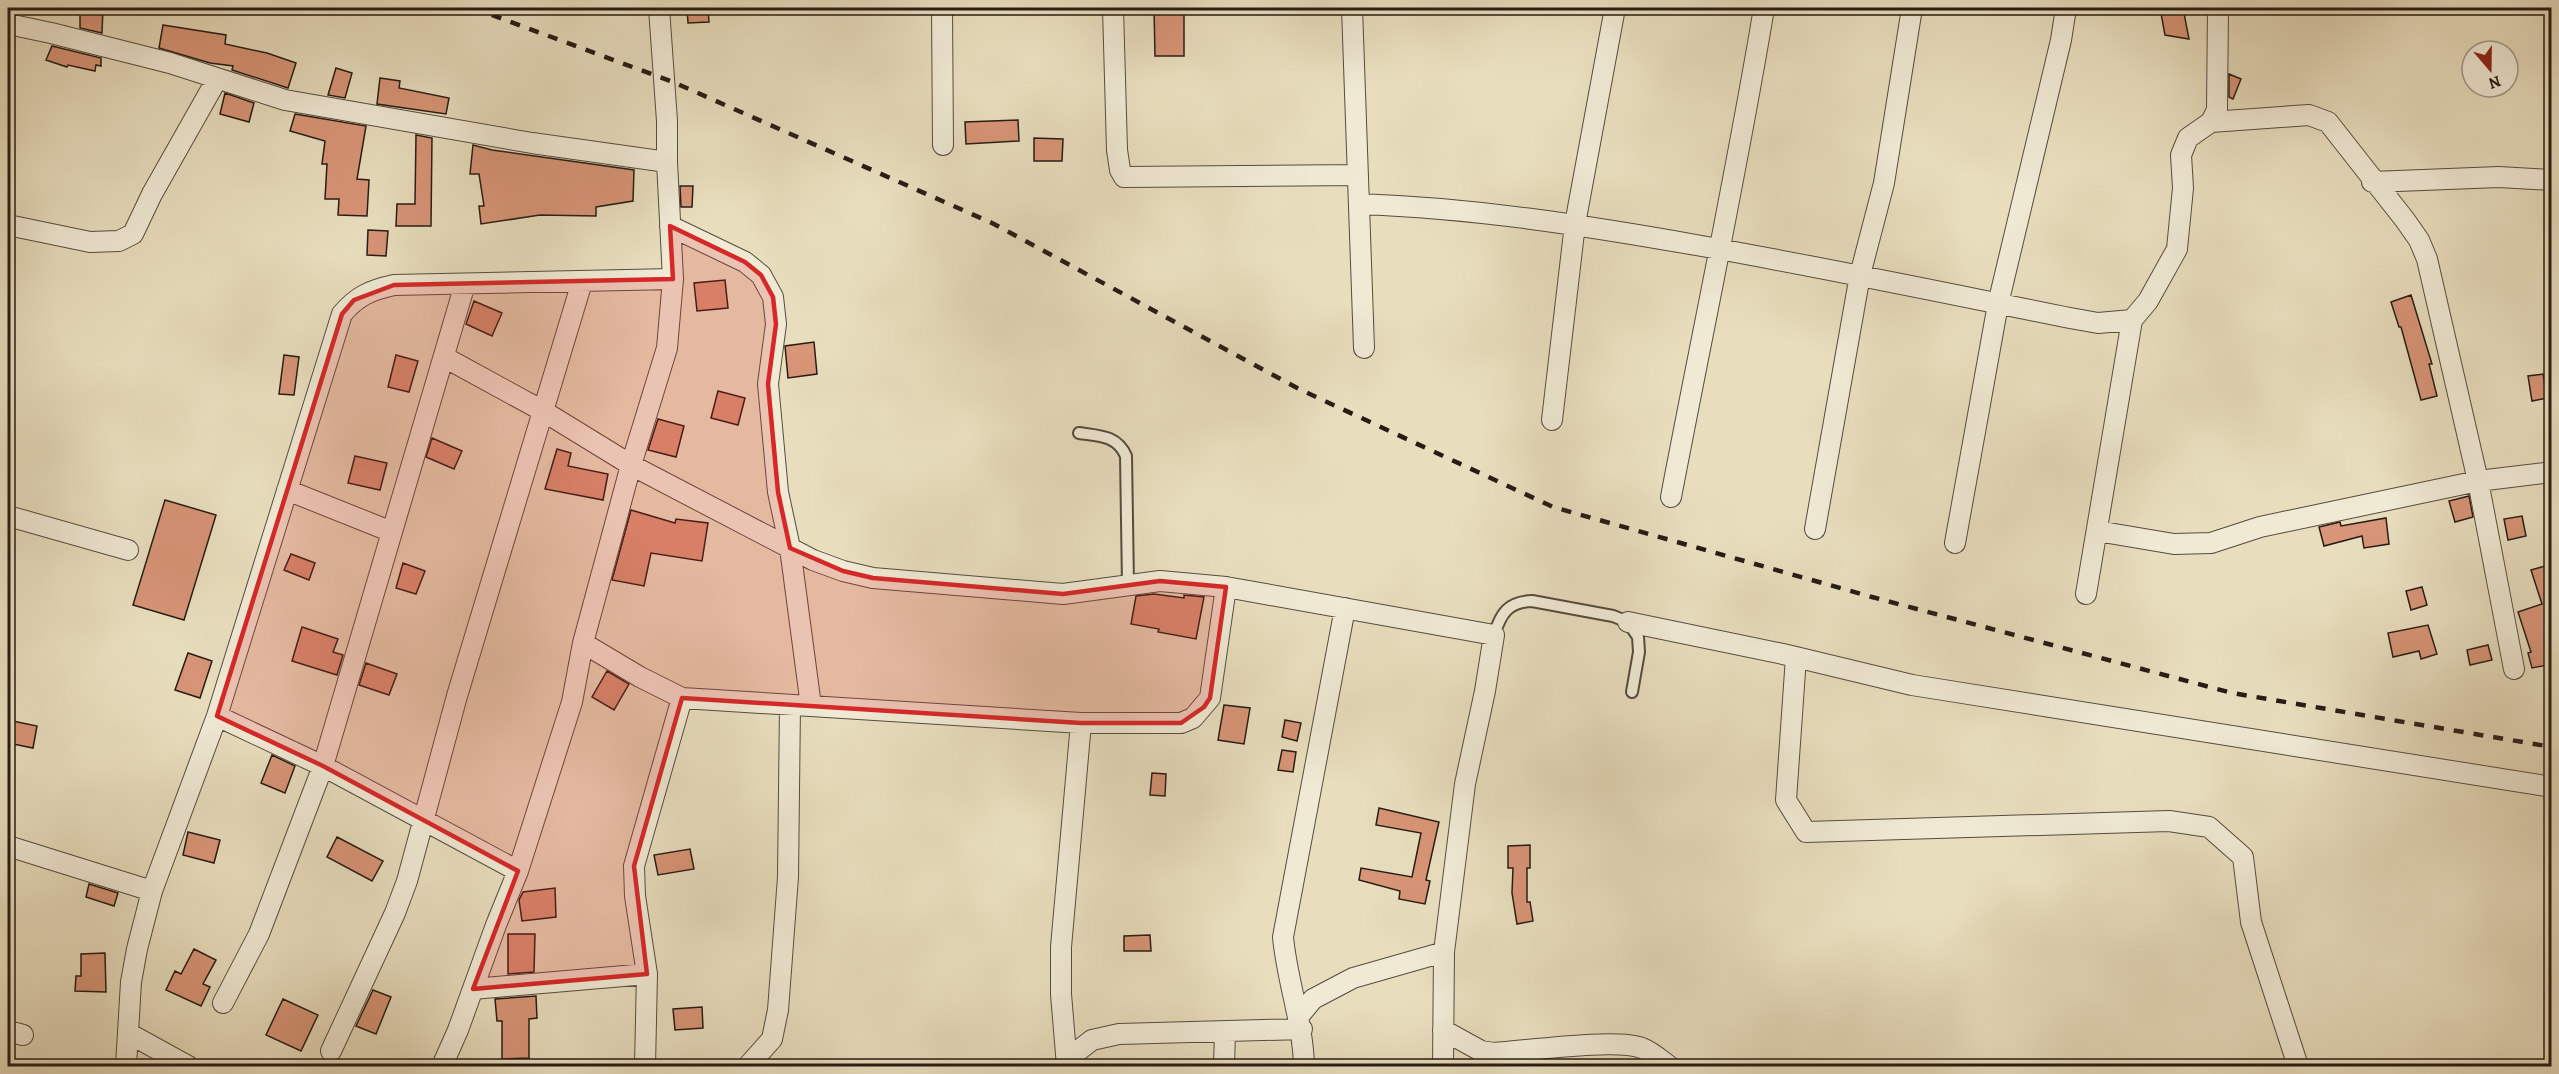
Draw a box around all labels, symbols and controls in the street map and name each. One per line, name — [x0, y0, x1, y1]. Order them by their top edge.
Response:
north arrow — [2460, 39, 2520, 99]
text: N — [2485, 70, 2504, 95]

